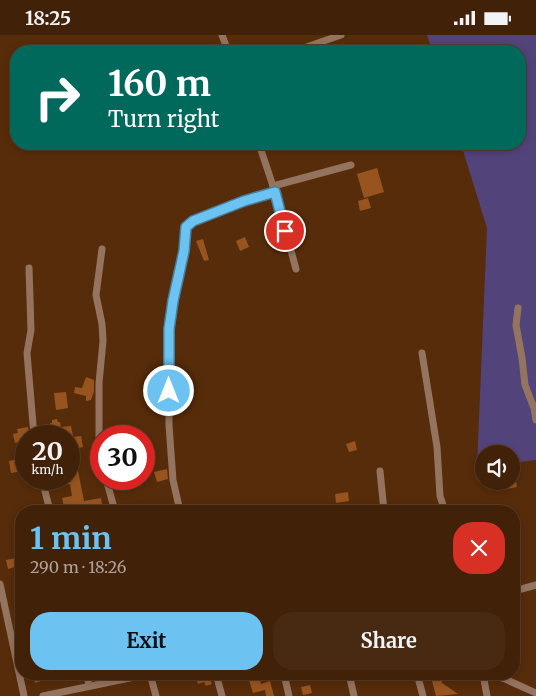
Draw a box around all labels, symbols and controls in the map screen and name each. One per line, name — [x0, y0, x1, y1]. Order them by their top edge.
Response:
text: 18:25 — [25, 6, 71, 30]
text: 160 m — [108, 62, 211, 106]
icon: right — [25, 65, 90, 130]
text: Turn right — [108, 105, 219, 133]
pin — [264, 210, 306, 252]
icon: arrive — [271, 217, 299, 245]
position arrow — [142, 364, 194, 416]
speed limit sign: 30 — [90, 425, 155, 490]
text: 20 — [32, 435, 63, 467]
map controls — [475, 445, 520, 490]
button: sound — [475, 445, 520, 490]
text: km/h — [32, 462, 63, 477]
text: 1 min — [30, 519, 112, 557]
button: close — [453, 522, 505, 574]
text: 290 m · 18:26 — [30, 557, 126, 577]
button: Exit — [30, 612, 263, 670]
button: Share — [273, 612, 505, 670]

